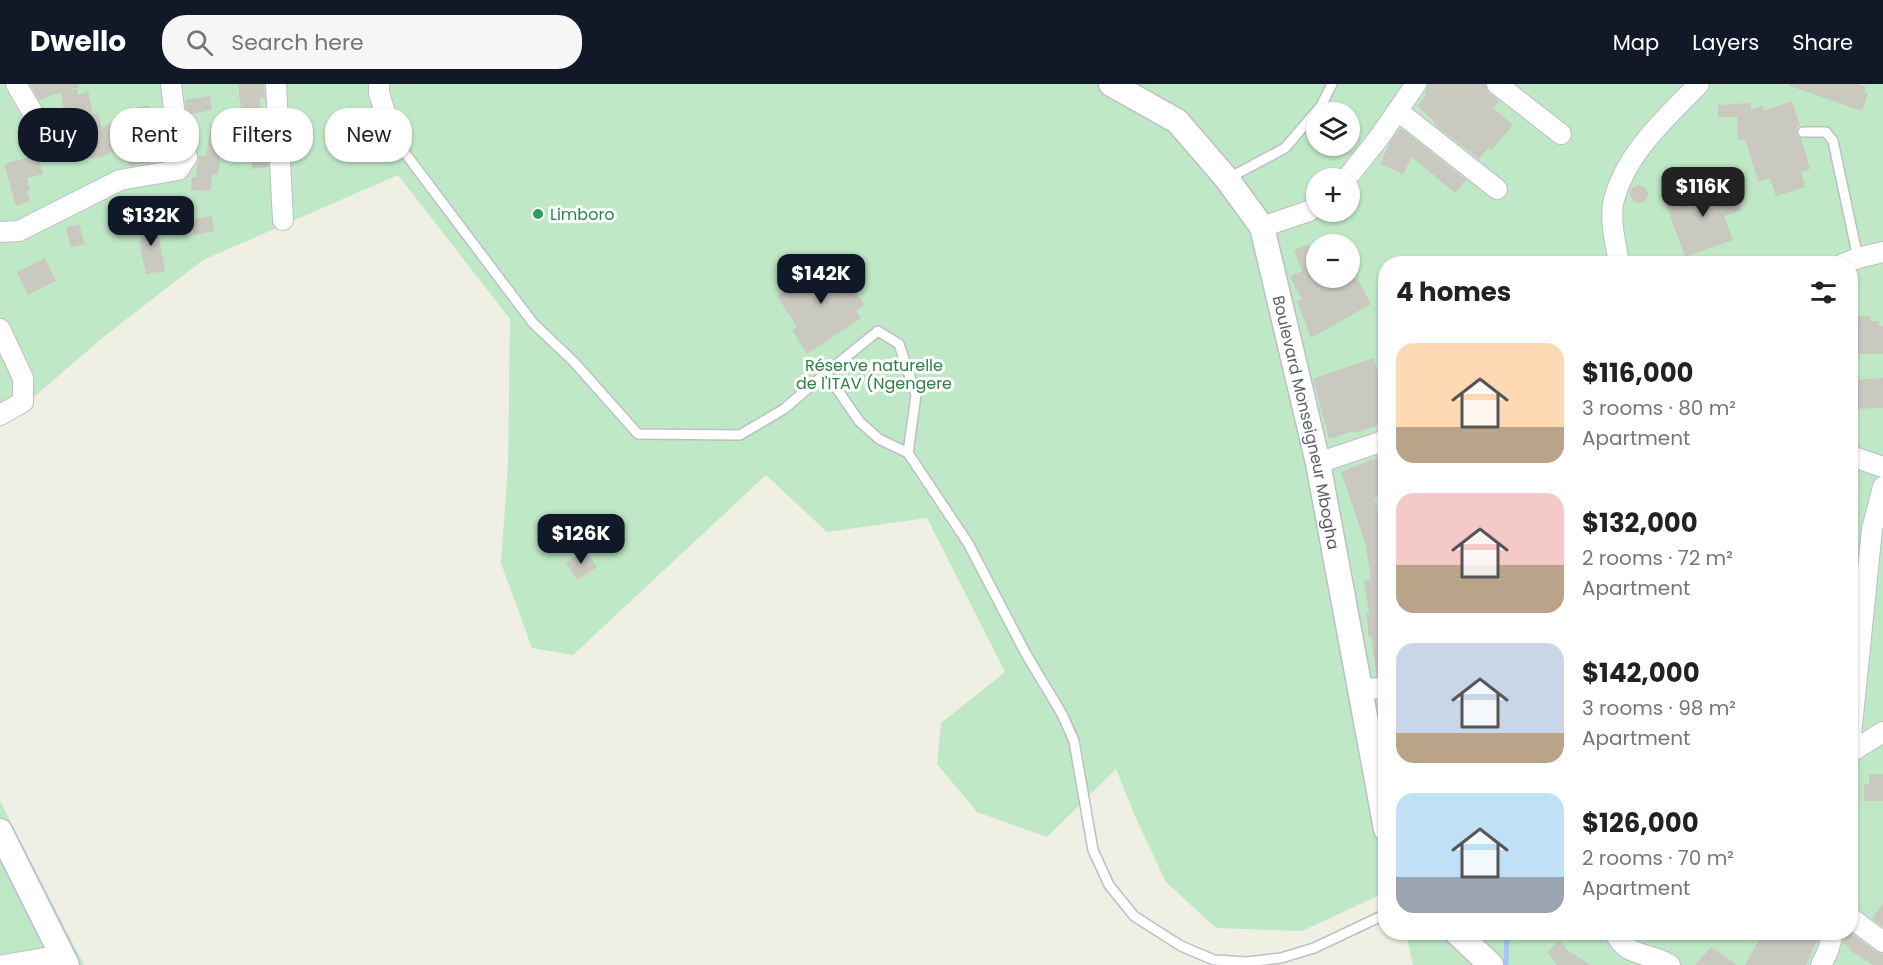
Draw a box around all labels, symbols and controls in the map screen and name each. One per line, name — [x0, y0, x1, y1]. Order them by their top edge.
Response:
search box — [162, 15, 582, 69]
text: Dwello — [30, 22, 126, 61]
icon: search — [183, 26, 216, 59]
text: Search here — [231, 27, 364, 58]
text: Map — [1613, 28, 1659, 57]
text: Layers — [1692, 28, 1759, 57]
text: Share — [1792, 28, 1853, 57]
map controls — [1306, 102, 1360, 288]
button: layers — [1306, 102, 1360, 156]
chip: Buy — [18, 108, 98, 162]
chip: Rent — [110, 108, 199, 162]
chip: Filters — [211, 108, 313, 162]
chip: New — [325, 108, 412, 162]
pin: $116K — [1661, 167, 1745, 218]
button: + — [1306, 168, 1360, 222]
text: $116K — [1676, 172, 1730, 200]
pin: $132K — [109, 196, 193, 247]
text: $132K — [122, 201, 180, 229]
place label: Limboro — [550, 203, 615, 226]
marker: Limboro — [531, 207, 545, 221]
button: − — [1306, 234, 1360, 288]
pin: $142K — [779, 254, 863, 305]
text: $142K — [791, 259, 851, 287]
text: 4 homes — [1396, 274, 1511, 310]
icon: filters — [1807, 276, 1840, 309]
street label: Boulevard Monseigneur Mbogha — [1267, 293, 1345, 551]
park label: Réserve naturelle de l'ITAV (Ngengere — [796, 354, 952, 395]
text: $116,000 — [1582, 355, 1694, 391]
icon: home — [1444, 367, 1516, 439]
text: 3 rooms · 80 m² — [1582, 394, 1736, 422]
text: Apartment — [1582, 424, 1690, 452]
text: $132,000 — [1582, 505, 1698, 541]
pin: $126K — [539, 514, 623, 565]
icon: home — [1444, 517, 1516, 589]
text: $126K — [552, 519, 610, 547]
text: 2 rooms · 72 m² — [1582, 544, 1733, 572]
text: Apartment — [1582, 574, 1690, 602]
text: $142,000 — [1582, 655, 1700, 691]
icon: home — [1444, 667, 1516, 739]
text: 3 rooms · 98 m² — [1582, 694, 1736, 722]
text: Apartment — [1582, 724, 1690, 752]
text: $126,000 — [1582, 805, 1699, 841]
icon: home — [1444, 817, 1516, 889]
text: 2 rooms · 70 m² — [1582, 844, 1734, 872]
text: Apartment — [1582, 874, 1690, 902]

